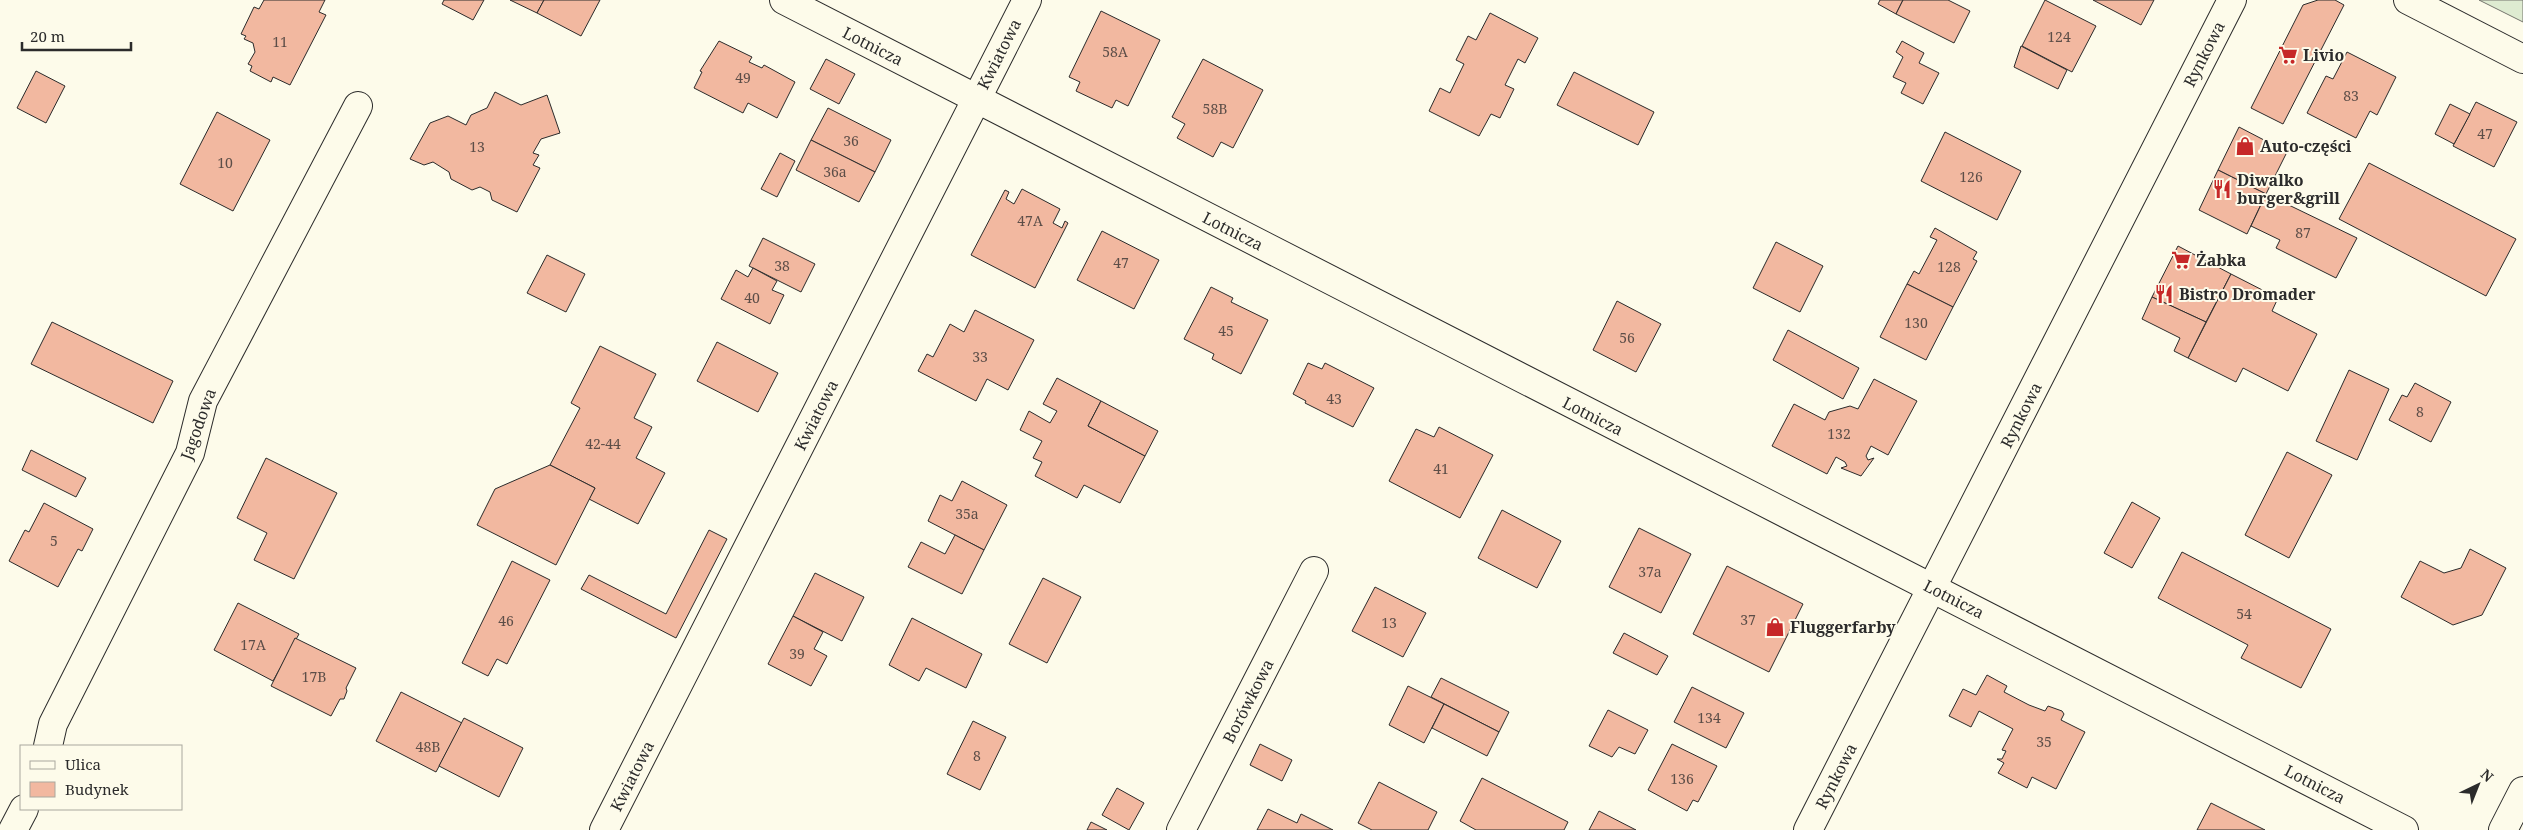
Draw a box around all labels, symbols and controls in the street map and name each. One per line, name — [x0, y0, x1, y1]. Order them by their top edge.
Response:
street label: Kwiatowa — [972, 15, 1026, 93]
street label: Rynkowa — [2178, 18, 2230, 90]
scale bar — [22, 20, 131, 52]
street label: Lotnicza — [839, 21, 907, 71]
text: 20 m — [30, 26, 65, 46]
house number: 124 — [2047, 27, 2071, 46]
house number: 11 — [272, 32, 288, 51]
house number: 58A — [1102, 42, 1128, 61]
supermarket icon: Livio — [2277, 44, 2299, 66]
place label: Livio — [2303, 44, 2344, 66]
house number: 49 — [735, 68, 751, 87]
house number: 83 — [2343, 86, 2359, 105]
house number: 58B — [1203, 99, 1227, 118]
house number: 47 — [2477, 124, 2493, 143]
house number: 36 — [843, 131, 859, 150]
shop icon: Auto-części — [2234, 135, 2256, 157]
place label: Auto-części — [2260, 135, 2352, 157]
house number: 13 — [469, 137, 485, 156]
house number: 10 — [217, 153, 233, 172]
house number: 36a — [823, 162, 847, 181]
house number: 126 — [1959, 167, 1983, 186]
place label: Diwalko burger&grill — [2237, 169, 2340, 209]
restaurant icon: Diwalko burger&grill — [2211, 178, 2233, 200]
street label: Lotnicza — [1199, 206, 1267, 256]
house number: 47A — [1017, 211, 1043, 230]
house number: 87 — [2295, 223, 2311, 242]
supermarket icon: Żabka — [2170, 249, 2192, 271]
place label: Żabka — [2196, 249, 2247, 271]
house number: 47 — [1113, 253, 1129, 272]
house number: 38 — [774, 256, 790, 275]
house number: 128 — [1937, 257, 1961, 276]
restaurant icon: Bistro Dromader — [2153, 283, 2175, 305]
place label: Bistro Dromader — [2179, 283, 2316, 305]
house number: 40 — [744, 288, 760, 307]
house number: 130 — [1904, 313, 1928, 332]
house number: 45 — [1218, 321, 1234, 340]
house number: 56 — [1619, 328, 1635, 347]
house number: 33 — [972, 347, 988, 366]
street label: Kwiatowa — [789, 376, 843, 454]
street label: Rynkowa — [1995, 379, 2047, 451]
street label: Jagodowa — [175, 385, 221, 464]
house number: 43 — [1326, 389, 1342, 408]
street label: Lotnicza — [1559, 391, 1627, 441]
house number: 8 — [2416, 402, 2424, 421]
house number: 132 — [1827, 424, 1851, 443]
house number: 42-44 — [585, 434, 621, 453]
house number: 41 — [1433, 459, 1449, 478]
house number: 35a — [955, 504, 979, 523]
house number: 5 — [50, 531, 58, 550]
house number: 37a — [1638, 562, 1662, 581]
street label: Lotnicza — [1920, 574, 1988, 624]
house number: 54 — [2236, 604, 2252, 623]
house number: 37 — [1740, 610, 1756, 629]
house number: 46 — [498, 611, 514, 630]
house number: 13 — [1381, 613, 1397, 632]
shop icon: Fluggerfarby — [1764, 616, 1786, 638]
place label: Fluggerfarby — [1790, 616, 1896, 638]
house number: 17A — [240, 635, 266, 654]
house number: 39 — [789, 644, 805, 663]
street label: Borówkowa — [1217, 655, 1279, 747]
house number: 17B — [302, 667, 326, 686]
house number: 134 — [1697, 708, 1721, 727]
house number: 35 — [2036, 732, 2052, 751]
house number: 48B — [416, 737, 440, 756]
street label: Kwiatowa — [605, 737, 659, 815]
street label: Rynkowa — [1810, 740, 1862, 812]
legend — [20, 745, 182, 810]
house number: 8 — [973, 746, 981, 765]
text: Ulica — [65, 754, 101, 774]
street label: Lotnicza — [2281, 759, 2349, 809]
north arrow — [2453, 760, 2503, 810]
text: N — [2477, 764, 2498, 786]
house number: 136 — [1670, 769, 1694, 788]
text: Budynek — [65, 779, 129, 799]

